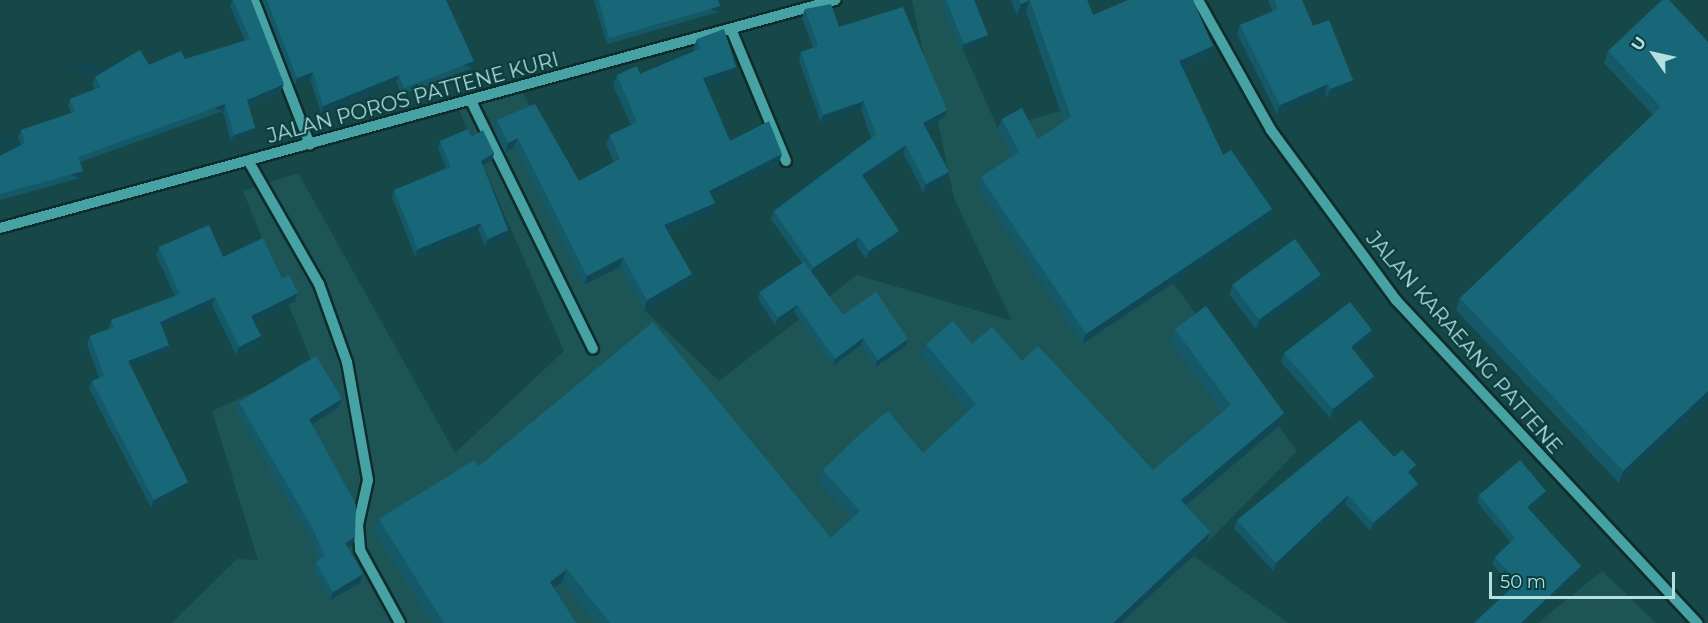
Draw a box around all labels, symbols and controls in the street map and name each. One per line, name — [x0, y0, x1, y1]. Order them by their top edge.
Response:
north arrow — [1624, 24, 1684, 84]
text: U — [1627, 33, 1650, 54]
street label: JALAN POROS PATTENE KURI — [265, 48, 561, 148]
street label: JALAN KARAEANG PATTENE — [1361, 227, 1567, 459]
scale bar — [1492, 560, 1678, 598]
text: 50 m — [1500, 571, 1546, 593]

